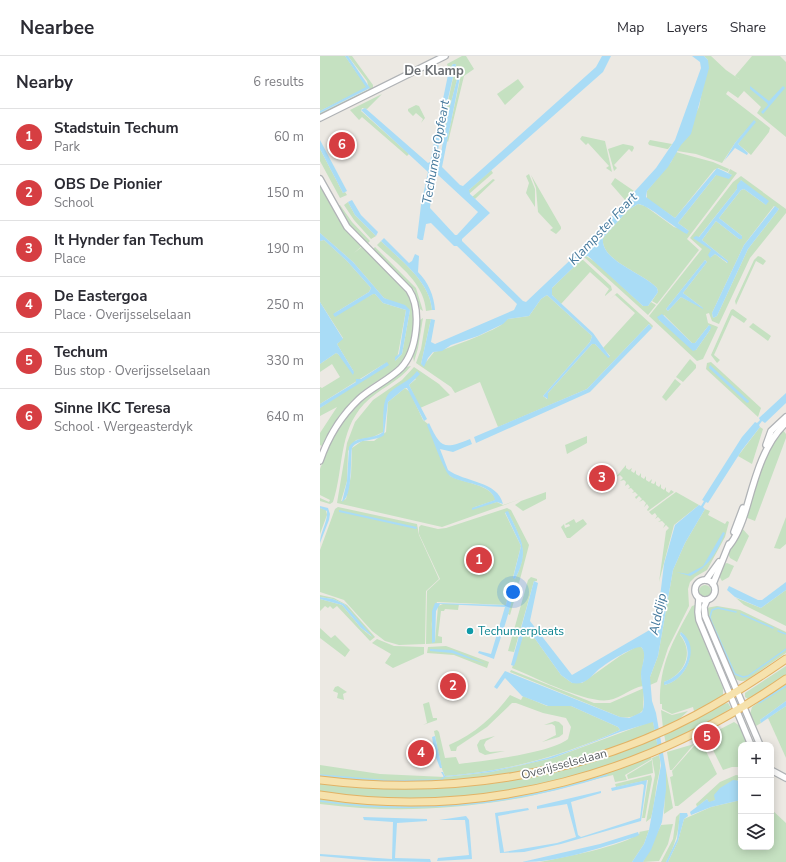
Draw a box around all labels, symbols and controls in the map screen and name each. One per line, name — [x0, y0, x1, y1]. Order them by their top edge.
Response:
text: Nearbee — [20, 15, 94, 41]
text: Map — [617, 18, 644, 37]
text: Layers — [666, 18, 708, 37]
text: Share — [730, 18, 766, 37]
district label: De Klamp — [404, 62, 464, 80]
text: Nearby — [16, 71, 73, 94]
text: 6 results — [253, 73, 304, 91]
water label: Techumer Opfeart — [418, 98, 454, 205]
text: Stadstuin Techum — [54, 118, 179, 138]
text: 1 — [25, 128, 33, 146]
text: 60 m — [274, 128, 304, 146]
pin: 6 — [329, 130, 355, 160]
text: Park — [54, 138, 80, 156]
text: OBS De Pionier — [54, 174, 162, 194]
text: 2 — [25, 184, 33, 202]
text: 150 m — [266, 184, 304, 202]
water label: Klampster Feart — [565, 188, 642, 269]
text: School — [54, 194, 94, 212]
text: It Hynder fan Techum — [54, 230, 204, 250]
text: 3 — [25, 240, 33, 258]
text: 190 m — [266, 240, 304, 258]
text: Place — [54, 250, 86, 268]
text: De Eastergoa — [54, 286, 147, 306]
text: 4 — [25, 296, 33, 314]
text: 250 m — [266, 296, 304, 314]
text: Place · Overijsselselaan — [54, 306, 191, 324]
text: Techum — [54, 342, 108, 362]
text: 5 — [25, 352, 33, 370]
text: 330 m — [266, 352, 304, 370]
text: Bus stop · Overijsselselaan — [54, 362, 210, 380]
text: Sinne IKC Teresa — [54, 398, 171, 418]
text: 6 — [25, 408, 33, 426]
text: 640 m — [266, 408, 304, 426]
text: School · Wergeasterdyk — [54, 418, 193, 436]
pin: 3 — [589, 463, 615, 493]
pin: 1 — [466, 545, 492, 575]
your location — [503, 582, 523, 602]
water label: Alddjip — [645, 592, 671, 637]
place label: Techumerpleats — [478, 623, 564, 639]
marker: Techumerpleats — [465, 626, 475, 636]
pin: 2 — [440, 671, 466, 701]
pin: 5 — [694, 722, 720, 752]
pin: 4 — [408, 738, 434, 768]
map controls — [738, 742, 774, 850]
button: + — [738, 742, 774, 778]
street label: Overijsselselaan — [519, 745, 609, 783]
button: − — [738, 778, 774, 814]
button: layers — [738, 814, 774, 850]

